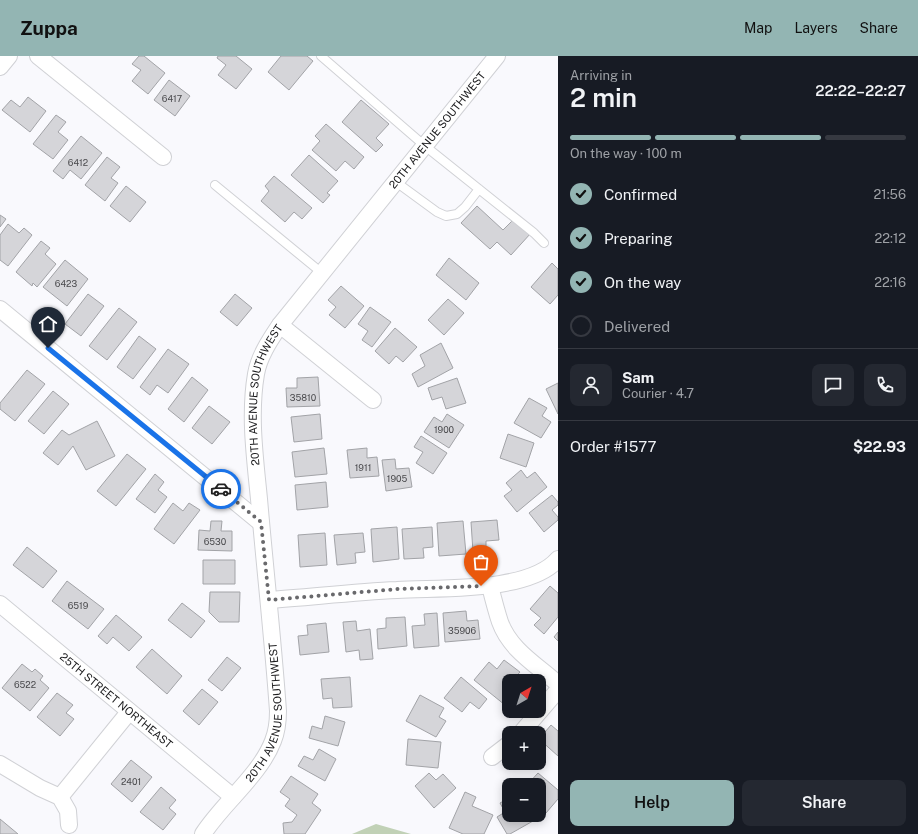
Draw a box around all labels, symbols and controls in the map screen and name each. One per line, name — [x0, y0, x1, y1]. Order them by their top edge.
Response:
text: Zuppa — [20, 17, 78, 39]
text: Map — [744, 20, 772, 36]
text: Layers — [794, 20, 838, 36]
text: Share — [860, 20, 898, 36]
text: Arriving in — [570, 68, 632, 83]
street label: 20TH AVENUE SOUTHWEST — [387, 69, 488, 191]
text: 2 min — [570, 82, 637, 113]
text: 22:22–22:27 — [815, 82, 906, 99]
house number: 6417 — [162, 93, 182, 104]
text: On the way · 100 m — [570, 146, 682, 161]
house number: 6412 — [68, 157, 88, 168]
icon: check — [570, 183, 592, 205]
text: Confirmed — [604, 186, 677, 203]
text: 21:56 — [874, 187, 906, 202]
icon: check — [570, 227, 592, 249]
text: Preparing — [604, 230, 673, 247]
text: 22:12 — [875, 231, 906, 246]
icon: check — [570, 271, 592, 293]
text: On the way — [604, 274, 681, 291]
text: 22:16 — [874, 275, 906, 290]
house number: 6423 — [55, 278, 77, 289]
pin — [31, 307, 65, 348]
icon: home — [37, 313, 59, 335]
text: Delivered — [604, 318, 670, 335]
street label: 20TH AVENUE SOUTHWEST — [247, 322, 285, 466]
button: person — [570, 364, 612, 406]
button: chat — [812, 364, 854, 406]
button: phone — [864, 364, 906, 406]
text: Sam — [622, 369, 654, 386]
text: Courier · 4.7 — [622, 386, 694, 401]
house number: 35810 — [290, 392, 317, 403]
house number: 1900 — [434, 424, 455, 435]
text: Order #1577 — [570, 438, 657, 455]
text: $22.93 — [853, 438, 906, 455]
house number: 1911 — [355, 462, 371, 473]
courier — [201, 469, 241, 509]
house number: 1905 — [387, 473, 407, 484]
icon: car — [210, 478, 232, 500]
house number: 6530 — [204, 536, 227, 547]
pin — [464, 545, 498, 586]
icon: bag — [470, 551, 492, 573]
house number: 6519 — [68, 600, 89, 611]
house number: 35906 — [448, 625, 476, 636]
street label: 20TH AVENUE SOUTHWEST — [243, 642, 284, 784]
street label: 25TH STREET NORTHEAST — [58, 650, 175, 751]
north arrow — [502, 674, 546, 718]
map controls — [502, 674, 546, 822]
house number: 6522 — [14, 679, 36, 690]
button: + — [502, 726, 546, 770]
house number: 2401 — [121, 776, 141, 787]
button: − — [502, 778, 546, 822]
button: Help — [570, 780, 734, 826]
button: Share — [742, 780, 906, 826]

